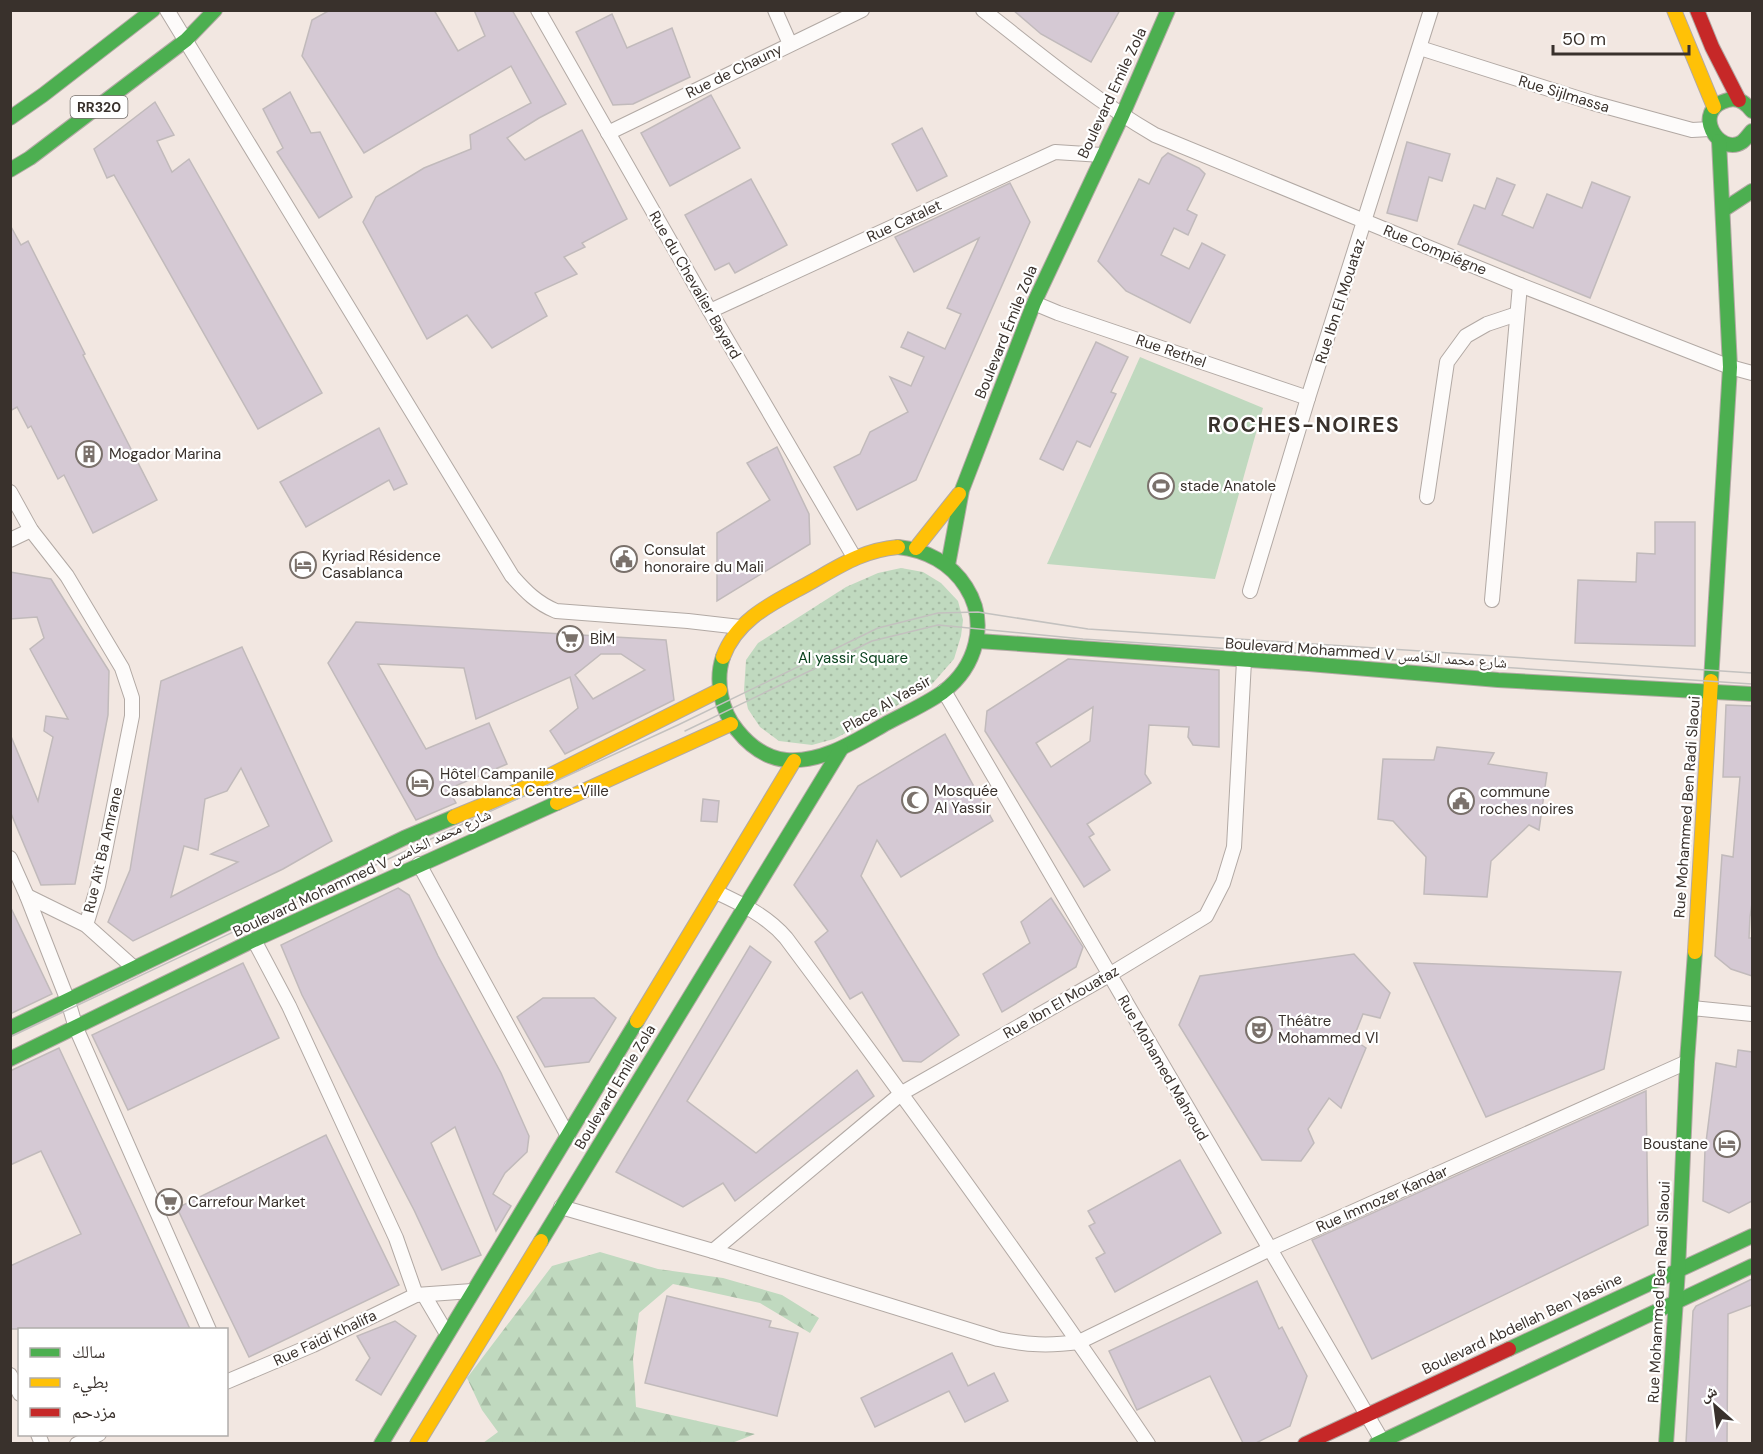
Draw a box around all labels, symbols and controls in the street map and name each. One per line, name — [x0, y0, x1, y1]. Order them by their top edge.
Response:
scale bar — [1553, 18, 1690, 56]
street label: Boulevard Emile Zola — [1073, 24, 1151, 162]
text: 50 m — [1562, 27, 1606, 51]
street label: Rue de Chauny — [683, 39, 786, 103]
street label: Rue Sijlmassa — [1516, 71, 1612, 117]
road number: RR320 — [70, 96, 128, 118]
street label: Rue Catalet — [863, 195, 945, 247]
street label: Rue du Chevalier Bayard — [644, 207, 746, 363]
street label: Rue Compiégne — [1380, 220, 1490, 280]
street label: Rue Ibn El Mouataz — [1310, 236, 1370, 366]
street label: Boulevard Émile Zola — [970, 262, 1042, 402]
street label: Rue Rethel — [1133, 330, 1209, 372]
district label: ROCHES-NOIRES — [1208, 411, 1400, 439]
building icon: Mogador Marina — [74, 439, 104, 469]
place label: Mogador Marina — [109, 444, 221, 464]
sports icon: stade Anatole — [1146, 471, 1176, 501]
place label: stade Anatole — [1180, 476, 1276, 496]
place label: Consulat honoraire du Mali — [644, 540, 764, 577]
public building icon: Consulat honoraire du Mali — [609, 544, 639, 574]
place label: Kyriad Résidence Casablanca — [322, 546, 441, 583]
hotel icon: Kyriad Résidence Casablanca — [288, 550, 318, 580]
supermarket icon: BİM — [555, 624, 585, 654]
place label: BİM — [590, 629, 615, 649]
street label: Boulevard Mohammed V شارع محمد الخامس — [1224, 633, 1508, 673]
park label: Al yassir Square — [798, 648, 908, 668]
street label: Place Al Yassir — [839, 670, 935, 737]
street label: Rue Mohammed Ben Radi Slaoui — [1669, 695, 1705, 919]
place label: Hôtel Campanile Casablanca Centre-Ville — [440, 764, 609, 801]
hotel icon: Hôtel Campanile Casablanca Centre-Ville — [405, 768, 435, 798]
place label: Mosquée Al Yassir — [934, 781, 998, 818]
place label: commune roches noires — [1480, 782, 1574, 819]
street label: Rue Aït Ba Amrane — [79, 785, 127, 915]
mosque icon: Mosquée Al Yassir — [900, 785, 930, 815]
public building icon: commune roches noires — [1446, 786, 1476, 816]
street label: Boulevard Mohammed V شارع محمد الخامس — [230, 804, 494, 942]
street label: Rue Ibn El Mouataz — [1000, 961, 1123, 1043]
street label: Rue Mohamed Mahroud — [1113, 991, 1213, 1145]
place label: Théâtre Mohammed VI — [1278, 1011, 1379, 1048]
theatre icon: Théâtre Mohammed VI — [1244, 1015, 1274, 1045]
street label: Boulevard Emile Zola — [570, 1021, 660, 1153]
hotel icon: Boustane — [1712, 1129, 1742, 1159]
place label: Boustane — [1643, 1134, 1708, 1154]
street label: Rue Immozer Kandar — [1313, 1161, 1452, 1237]
street label: Rue Mohammed Ben Radi Slaoui — [1643, 1180, 1675, 1404]
supermarket icon: Carrefour Market — [154, 1187, 184, 1217]
place label: Carrefour Market — [188, 1192, 306, 1212]
street label: Boulevard Abdellah Ben Yassine — [1419, 1269, 1625, 1379]
street label: Rue Faidi Khalifa — [270, 1305, 380, 1371]
legend — [18, 1328, 228, 1436]
text: سالك — [72, 1340, 105, 1364]
text: بطيء — [72, 1370, 109, 1397]
north arrow — [1685, 1376, 1745, 1436]
text: ش — [1696, 1380, 1721, 1406]
text: مزدحم — [72, 1400, 116, 1424]

